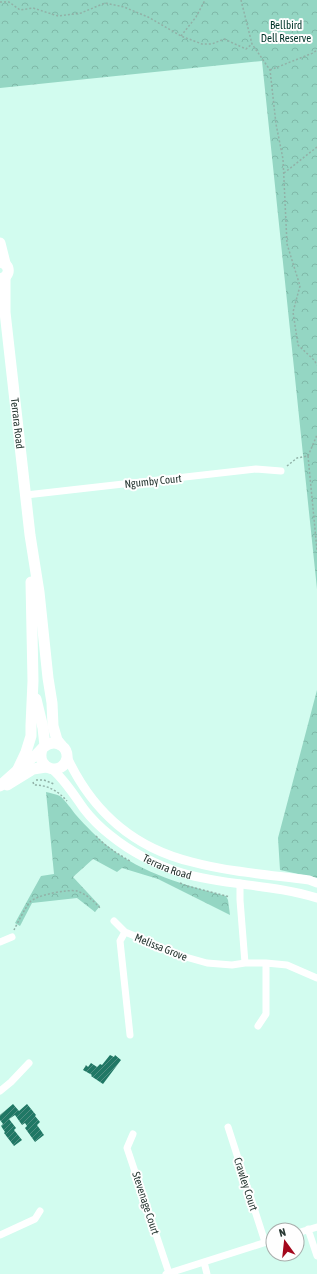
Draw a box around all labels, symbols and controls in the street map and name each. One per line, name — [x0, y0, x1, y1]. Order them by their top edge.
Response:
park label: Bellbird Dell Reserve — [261, 19, 311, 44]
street label: Terrara Road — [9, 397, 26, 449]
street label: Ngumby Court — [124, 472, 182, 490]
street label: Terrara Road — [141, 852, 193, 881]
street label: Melissa Grove — [133, 931, 189, 963]
street label: Crawley Court — [232, 1156, 260, 1212]
street label: Stevenage Court — [130, 1170, 162, 1236]
north arrow — [265, 1222, 305, 1262]
text: N — [278, 1226, 287, 1239]

